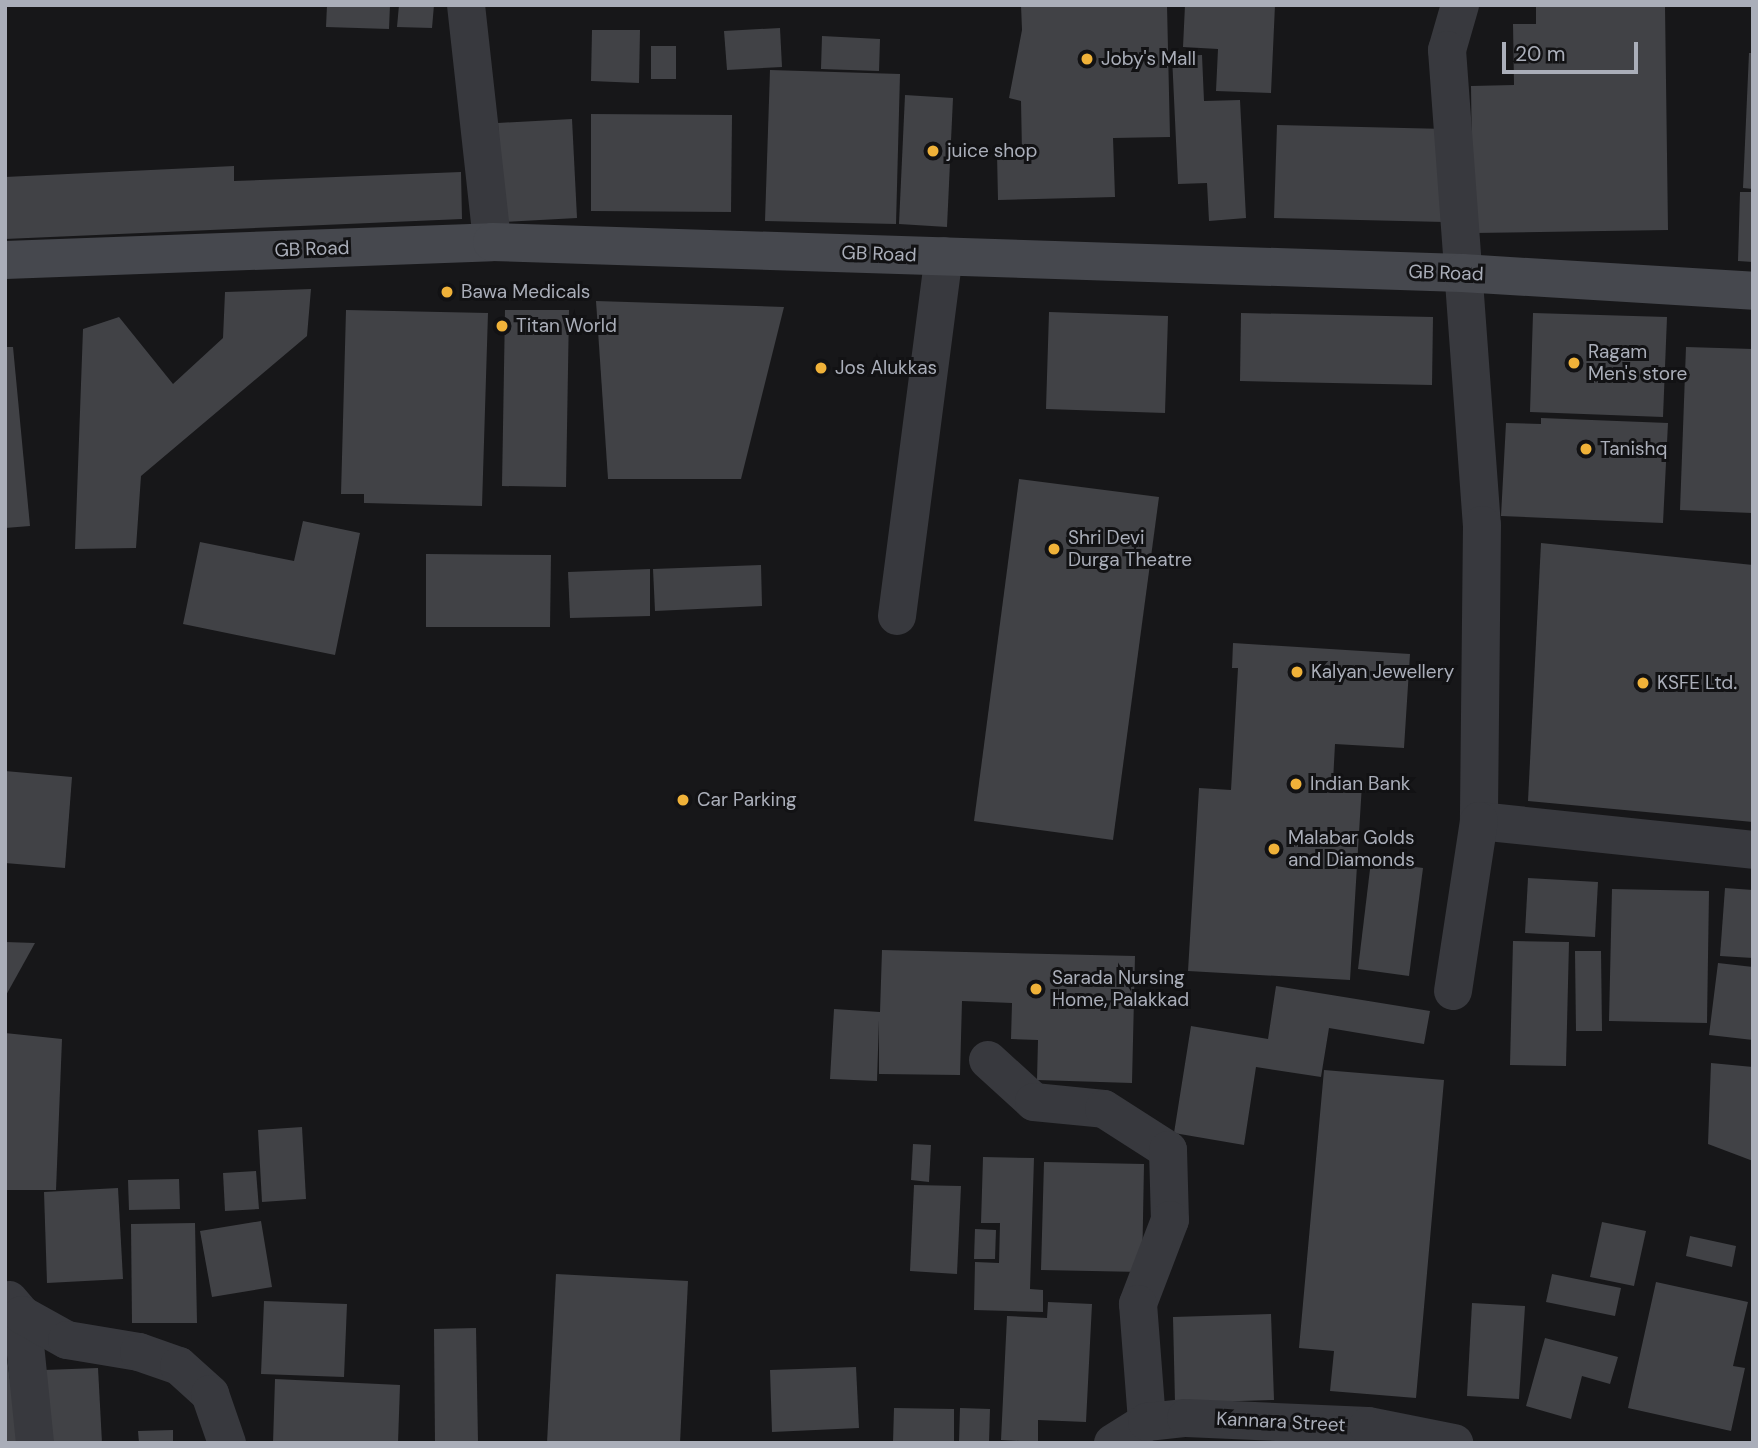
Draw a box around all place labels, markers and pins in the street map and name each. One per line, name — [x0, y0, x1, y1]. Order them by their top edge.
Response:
place label: Joby's Mall — [1101, 48, 1196, 70]
marker: Joby's Mall — [1079, 51, 1095, 67]
place label: juice shop — [947, 140, 1037, 162]
marker: juice shop — [925, 143, 941, 159]
place label: Bawa Medicals — [461, 281, 590, 303]
marker: Bawa Medicals — [439, 284, 455, 300]
place label: Titan World — [516, 315, 617, 337]
marker: Titan World — [494, 318, 510, 334]
place label: Ragam Men's store — [1588, 341, 1687, 385]
marker: Ragam Men's store — [1566, 355, 1582, 371]
place label: Jos Alukkas — [835, 357, 937, 379]
marker: Jos Alukkas — [813, 360, 829, 376]
place label: Tanishq — [1600, 438, 1667, 460]
marker: Tanishq — [1578, 441, 1594, 457]
place label: Shri Devi Durga Theatre — [1068, 527, 1192, 571]
marker: Shri Devi Durga Theatre — [1046, 541, 1062, 557]
place label: Kalyan Jewellery — [1311, 661, 1454, 683]
marker: Kalyan Jewellery — [1289, 664, 1305, 680]
place label: KSFE Ltd. — [1657, 672, 1737, 694]
marker: KSFE Ltd. — [1635, 675, 1651, 691]
place label: Indian Bank — [1310, 773, 1410, 795]
marker: Indian Bank — [1288, 776, 1304, 792]
place label: Car Parking — [697, 789, 797, 811]
marker: Car Parking — [675, 792, 691, 808]
place label: Malabar Golds and Diamonds — [1288, 827, 1415, 871]
marker: Malabar Golds and Diamonds — [1266, 841, 1282, 857]
place label: Sarada Nursing Home, Palakkad — [1052, 967, 1189, 1011]
marker: Sarada Nursing Home, Palakkad — [1026, 979, 1046, 999]

